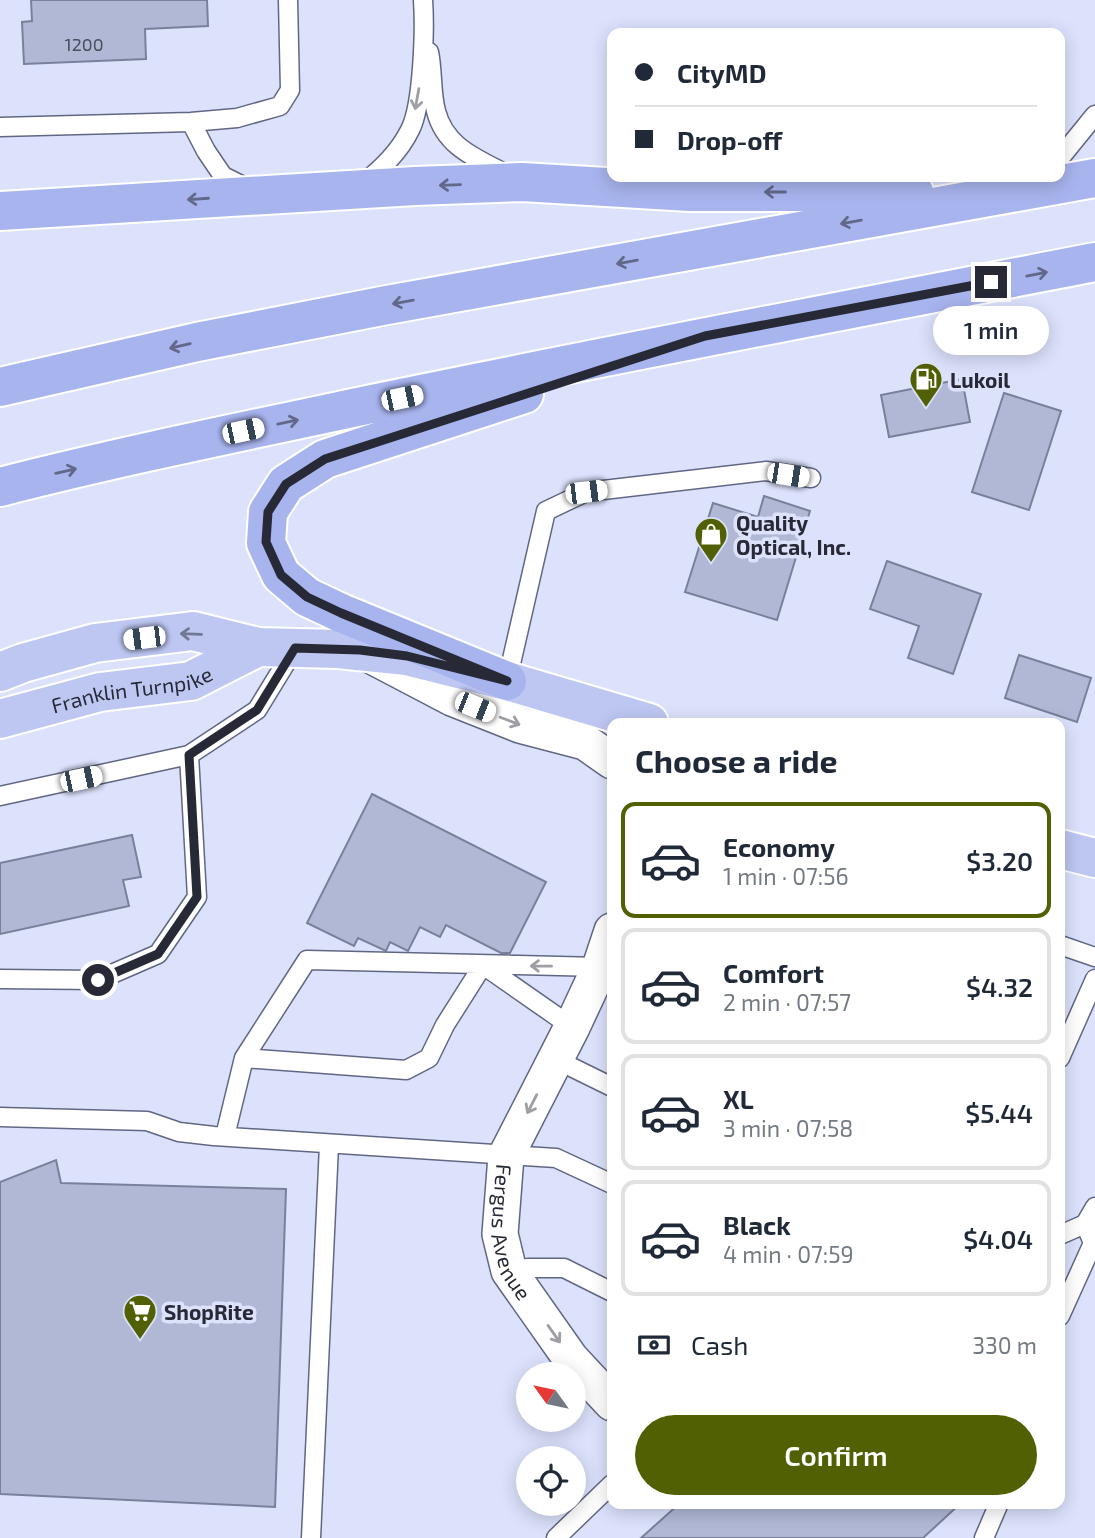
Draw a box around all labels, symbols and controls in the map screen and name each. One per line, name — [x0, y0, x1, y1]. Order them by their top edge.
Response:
house number: 1200 — [65, 33, 104, 55]
text: CityMD — [677, 57, 766, 88]
one-way arrow — [410, 87, 423, 110]
text: Drop-off — [677, 124, 782, 155]
one-way arrow — [438, 178, 461, 191]
one-way arrow — [764, 185, 787, 199]
one-way arrow — [187, 193, 210, 206]
one-way arrow — [840, 215, 863, 229]
one-way arrow — [616, 255, 639, 269]
route end — [975, 266, 1007, 298]
one-way arrow — [1025, 266, 1048, 280]
one-way arrow — [392, 296, 415, 309]
callout: 1 min — [933, 306, 1049, 356]
text: 1 min — [964, 316, 1018, 344]
one-way arrow — [169, 339, 192, 353]
fuel station icon: Lukoil — [907, 360, 945, 409]
place label: Lukoil — [950, 367, 1010, 392]
car — [380, 383, 425, 413]
one-way arrow — [276, 414, 299, 428]
car — [221, 416, 266, 446]
car — [766, 461, 811, 489]
one-way arrow — [54, 464, 77, 477]
car — [564, 479, 609, 505]
place label: Quality Optical, Inc. — [736, 510, 851, 559]
shop icon: Quality Optical, Inc. — [692, 515, 730, 564]
car — [122, 625, 167, 651]
one-way arrow — [180, 627, 203, 640]
street label: Franklin Turnpike — [48, 660, 216, 717]
car — [452, 689, 499, 725]
one-way arrow — [499, 716, 521, 729]
text: Choose a ride — [635, 741, 838, 779]
car — [59, 764, 104, 794]
icon: car — [639, 829, 702, 892]
text: Economy — [723, 831, 835, 862]
text: $3.20 — [966, 845, 1033, 876]
text: 1 min · 07:56 — [723, 862, 849, 890]
icon: car — [639, 955, 702, 1018]
text: Comfort — [723, 957, 824, 988]
one-way arrow — [530, 959, 553, 973]
route start — [82, 964, 114, 996]
text: $4.32 — [966, 971, 1033, 1002]
text: 2 min · 07:57 — [723, 988, 851, 1016]
icon: car — [639, 1081, 702, 1144]
text: XL — [723, 1083, 754, 1114]
one-way arrow — [525, 1093, 539, 1114]
text: $5.44 — [965, 1097, 1033, 1128]
text: 3 min · 07:58 — [723, 1114, 853, 1142]
street label: Fergus Avenue — [488, 1163, 537, 1304]
icon: car — [639, 1207, 702, 1270]
text: Black — [723, 1209, 791, 1240]
text: $4.04 — [963, 1223, 1033, 1254]
text: 4 min · 07:59 — [723, 1240, 854, 1268]
supermarket icon: ShopRite — [121, 1292, 159, 1341]
place label: ShopRite — [164, 1299, 254, 1324]
one-way arrow — [547, 1324, 561, 1343]
icon: cash — [635, 1326, 673, 1364]
text: Cash — [691, 1329, 748, 1360]
text: 330 m — [972, 1331, 1037, 1359]
north arrow — [516, 1362, 586, 1432]
map controls — [516, 1362, 586, 1516]
button: Confirm — [635, 1415, 1037, 1495]
button: locate — [516, 1446, 586, 1516]

